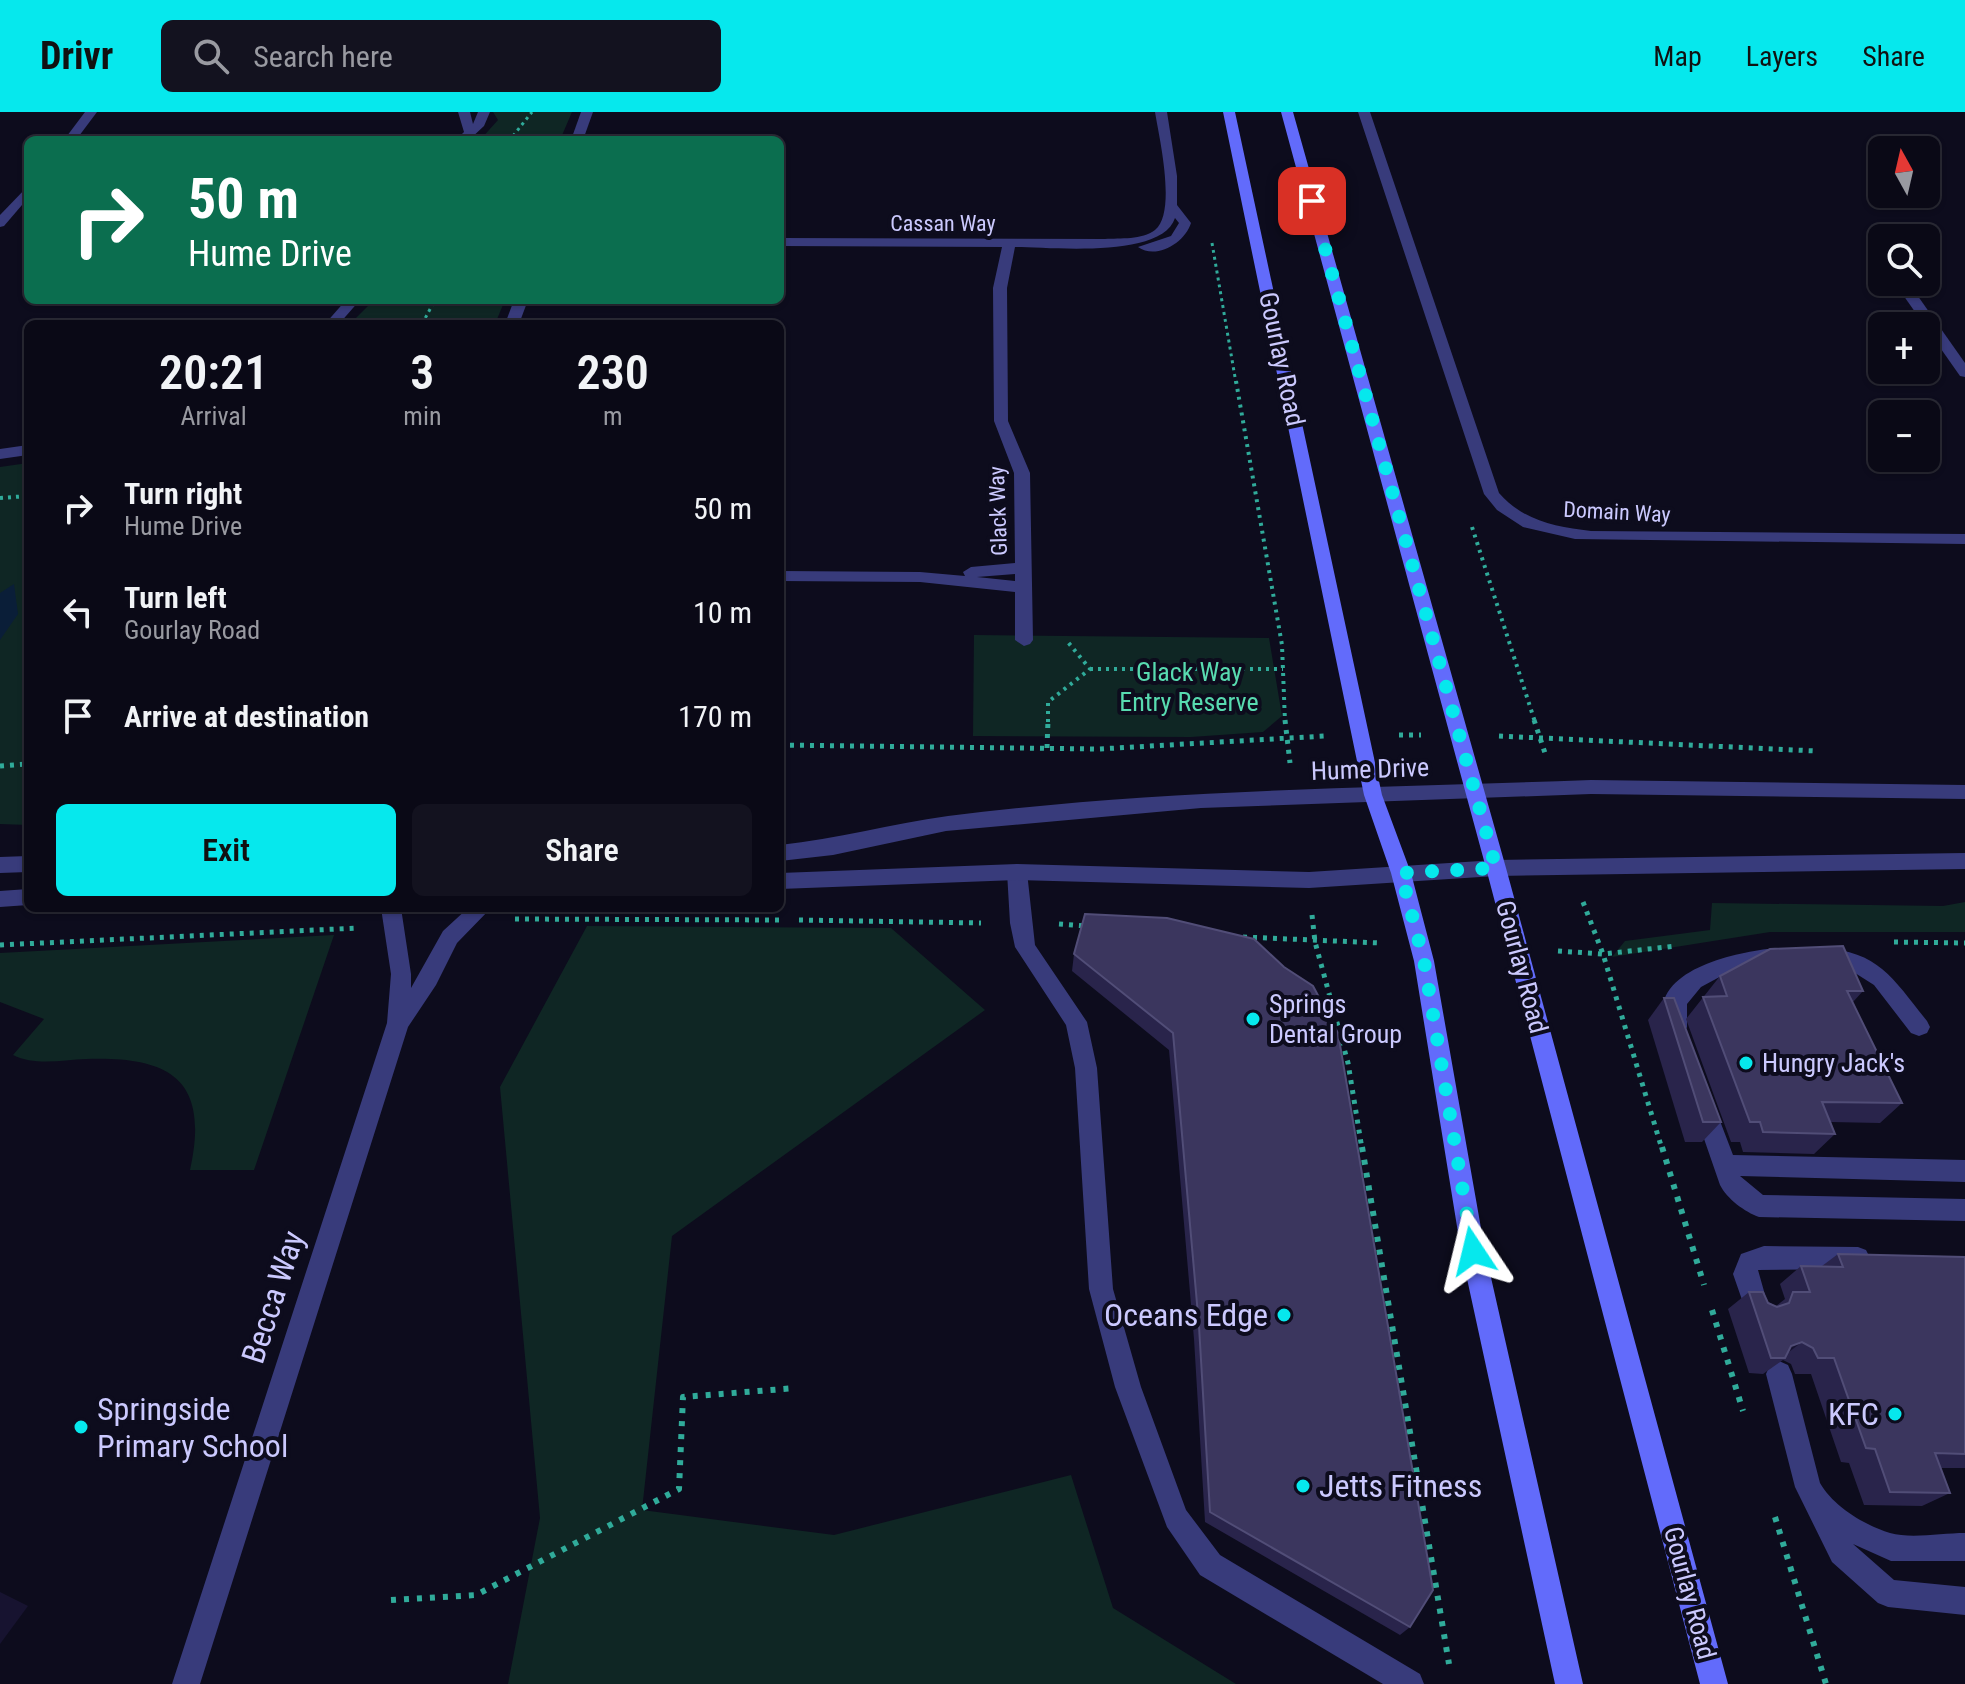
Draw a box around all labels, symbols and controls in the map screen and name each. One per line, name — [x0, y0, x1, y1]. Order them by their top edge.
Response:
search box — [161, 20, 721, 92]
text: Drivr — [40, 34, 113, 78]
icon: search — [189, 34, 233, 78]
text: Search here — [253, 39, 393, 74]
text: Map — [1653, 40, 1702, 73]
text: Layers — [1746, 40, 1818, 73]
text: Share — [1862, 40, 1925, 73]
north arrow — [1868, 136, 1940, 208]
map controls — [1868, 136, 1940, 472]
text: 50 m — [188, 166, 299, 232]
pin — [1278, 167, 1346, 235]
icon: right — [56, 168, 160, 272]
icon: arrive — [1290, 179, 1334, 223]
street label: Cassan Way — [890, 211, 996, 236]
button: search — [1868, 224, 1940, 296]
text: Hume Drive — [188, 233, 352, 275]
street label: Gourlay Road — [1253, 289, 1311, 429]
button: + — [1868, 312, 1940, 384]
text: 20:21 — [159, 344, 268, 401]
text: 3 — [410, 344, 434, 401]
text: 230 — [577, 344, 649, 401]
button: − — [1868, 400, 1940, 472]
text: Arrival — [181, 401, 247, 431]
text: min — [403, 401, 441, 431]
text: m — [603, 401, 623, 431]
street label: Glack Way — [984, 466, 1012, 556]
text: Turn right — [124, 476, 242, 511]
icon: right — [56, 486, 100, 530]
text: 50 m — [693, 491, 752, 526]
street label: Domain Way — [1563, 497, 1671, 527]
text: Hume Drive — [124, 511, 242, 541]
text: Turn left — [124, 580, 227, 615]
icon: left — [56, 590, 100, 634]
text: 10 m — [693, 595, 752, 630]
text: Gourlay Road — [124, 615, 260, 645]
park label: Glack Way Entry Reserve — [1119, 657, 1259, 717]
icon: arrive — [56, 694, 100, 738]
text: Arrive at destination — [124, 699, 369, 734]
text: 170 m — [678, 699, 752, 734]
street label: Hume Drive — [1310, 752, 1430, 786]
button: Exit — [56, 804, 396, 896]
button: Share — [412, 804, 752, 896]
street label: Gourlay Road — [1490, 897, 1554, 1037]
place label: Springs Dental Group — [1269, 989, 1402, 1049]
marker: Springs Dental Group — [1244, 1010, 1262, 1028]
place label: Hungry Jack's — [1762, 1048, 1905, 1078]
marker: Hungry Jack's — [1737, 1054, 1755, 1072]
position arrow — [1431, 1209, 1515, 1293]
street label: Becca Way — [234, 1226, 312, 1368]
place label: Oceans Edge — [1104, 1296, 1268, 1334]
marker: Oceans Edge — [1275, 1306, 1293, 1324]
place label: Springside Primary School — [97, 1390, 288, 1465]
place label: KFC — [1828, 1395, 1879, 1433]
marker: KFC — [1886, 1405, 1904, 1423]
marker: Springside Primary School — [72, 1418, 90, 1436]
place label: Jetts Fitness — [1319, 1467, 1482, 1505]
marker: Jetts Fitness — [1294, 1477, 1312, 1495]
street label: Gourlay Road — [1658, 1523, 1722, 1663]

